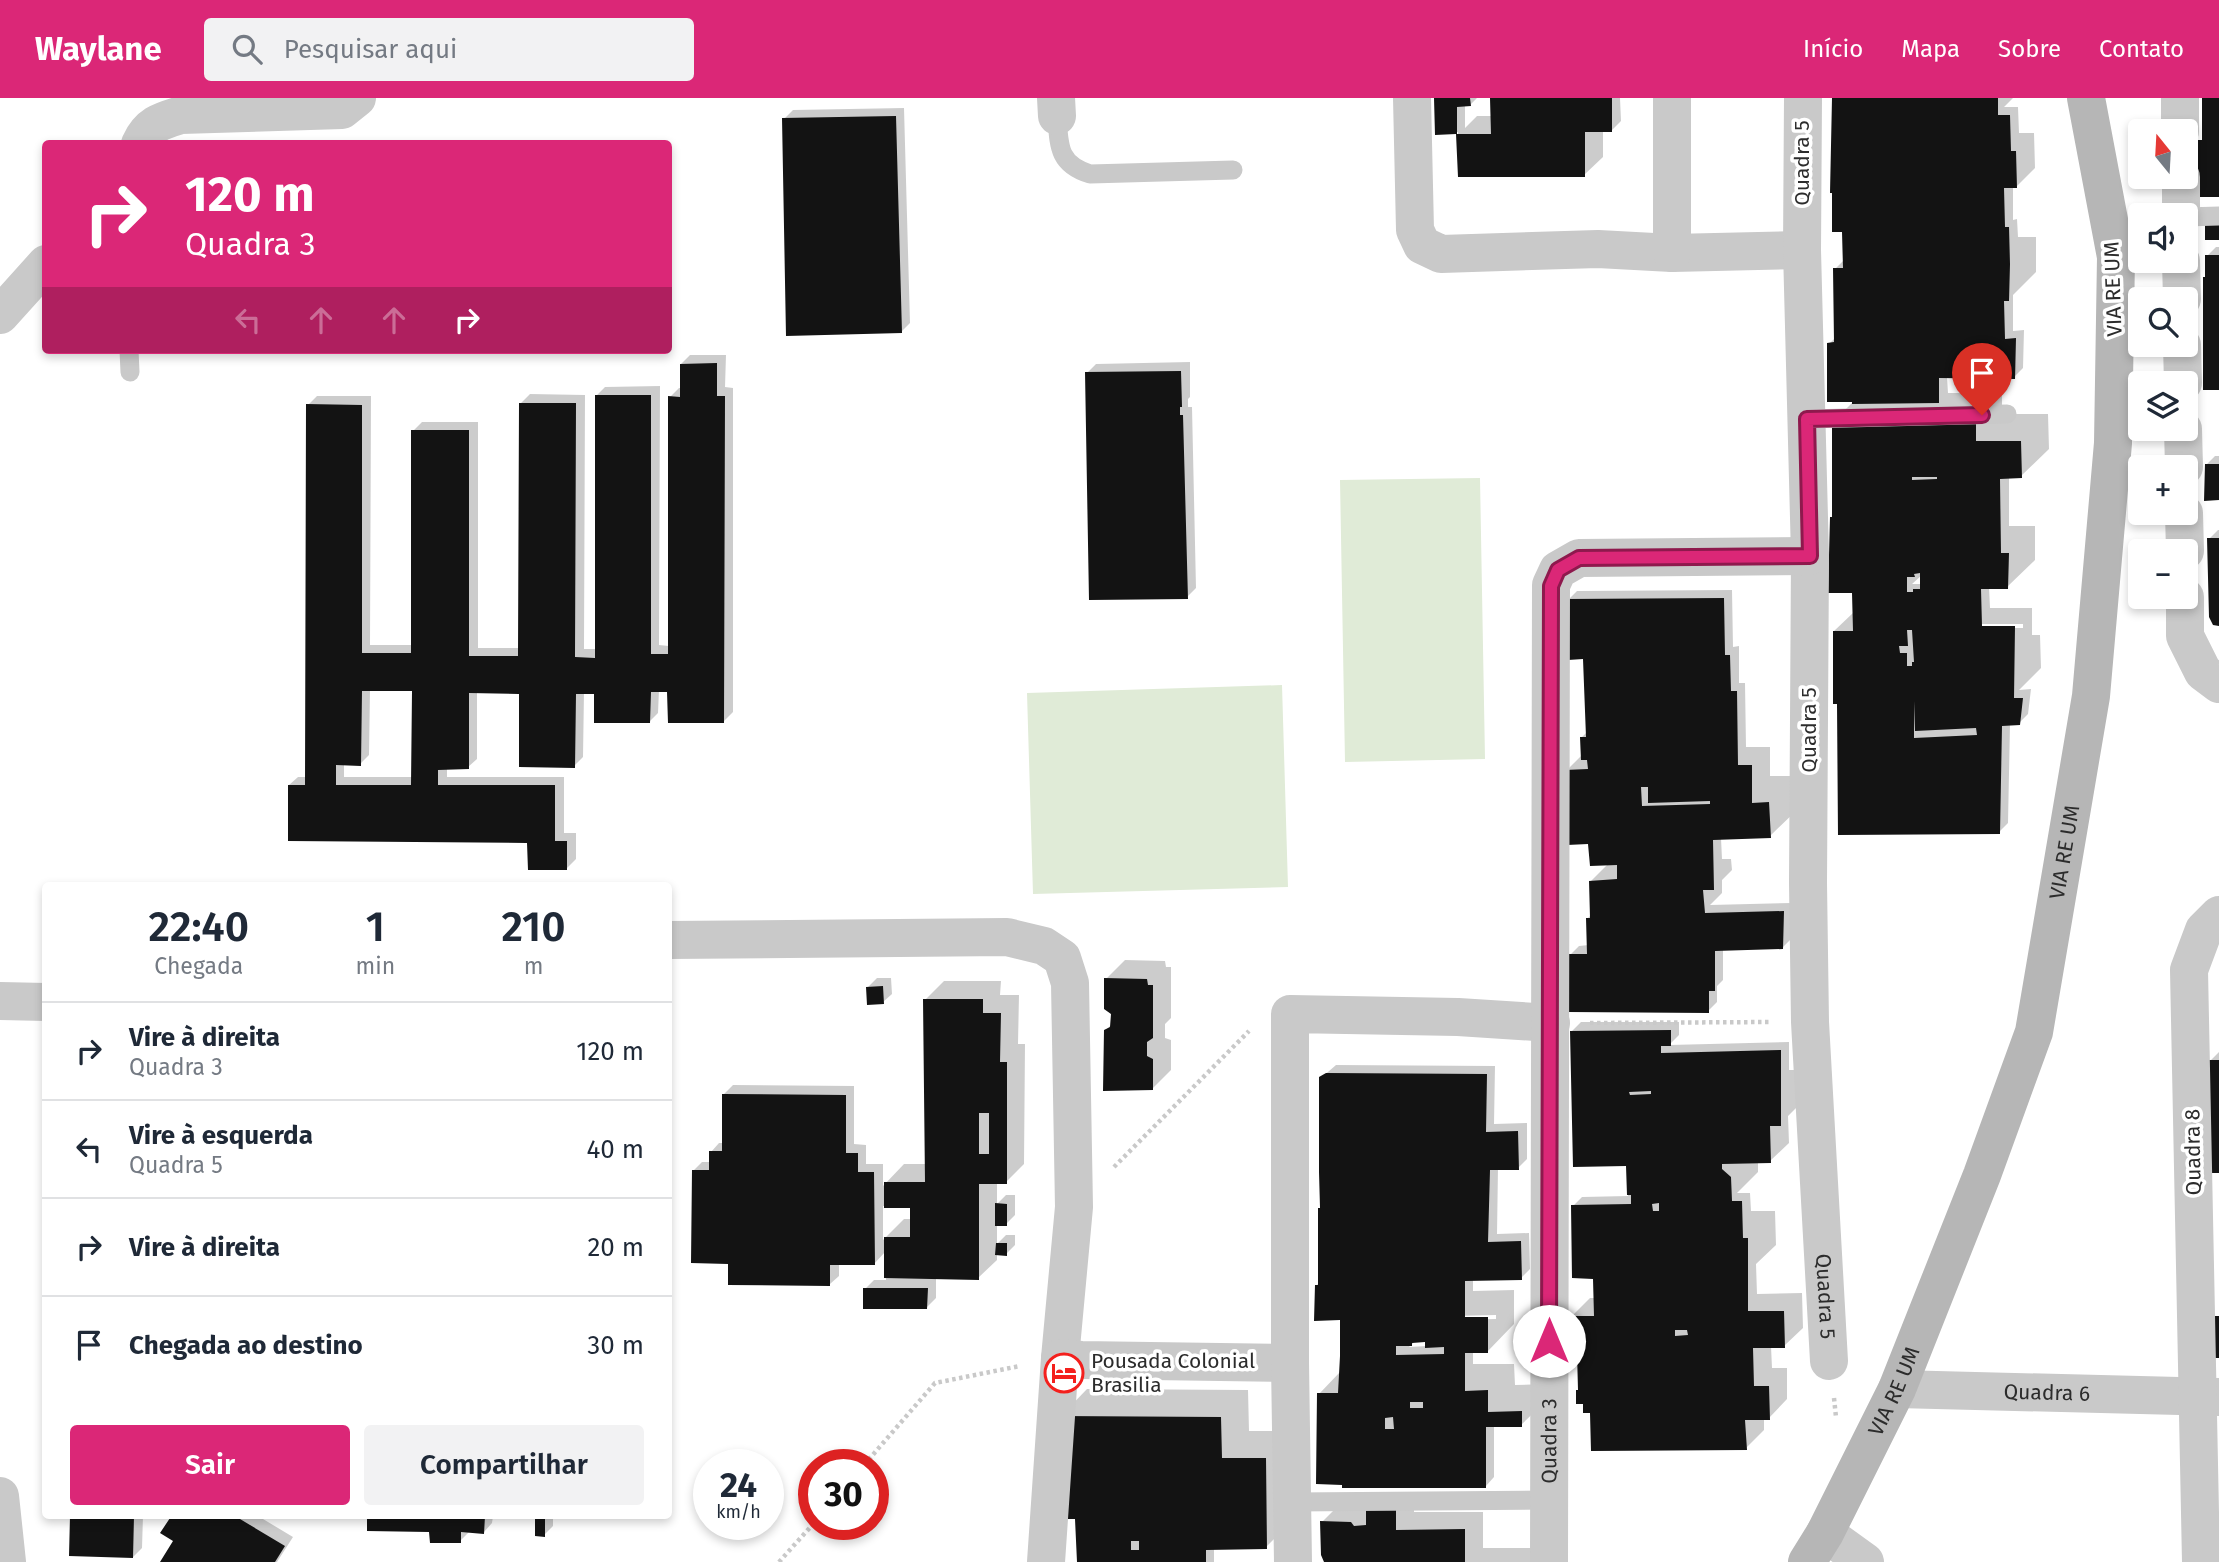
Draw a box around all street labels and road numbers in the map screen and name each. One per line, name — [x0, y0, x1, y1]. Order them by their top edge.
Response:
street label: Quadra 5 — [1789, 120, 1815, 206]
street label: VIA RE UM — [2098, 241, 2128, 337]
street label: Quadra 5 — [1796, 687, 1822, 773]
street label: VIA RE UM — [2044, 803, 2085, 901]
street label: Quadra 8 — [2179, 1108, 2207, 1196]
street label: Quadra 5 — [1810, 1253, 1841, 1340]
street label: VIA RE UM — [1863, 1343, 1926, 1440]
street label: Quadra 6 — [2003, 1379, 2090, 1407]
street label: Quadra 3 — [1536, 1398, 1562, 1484]

